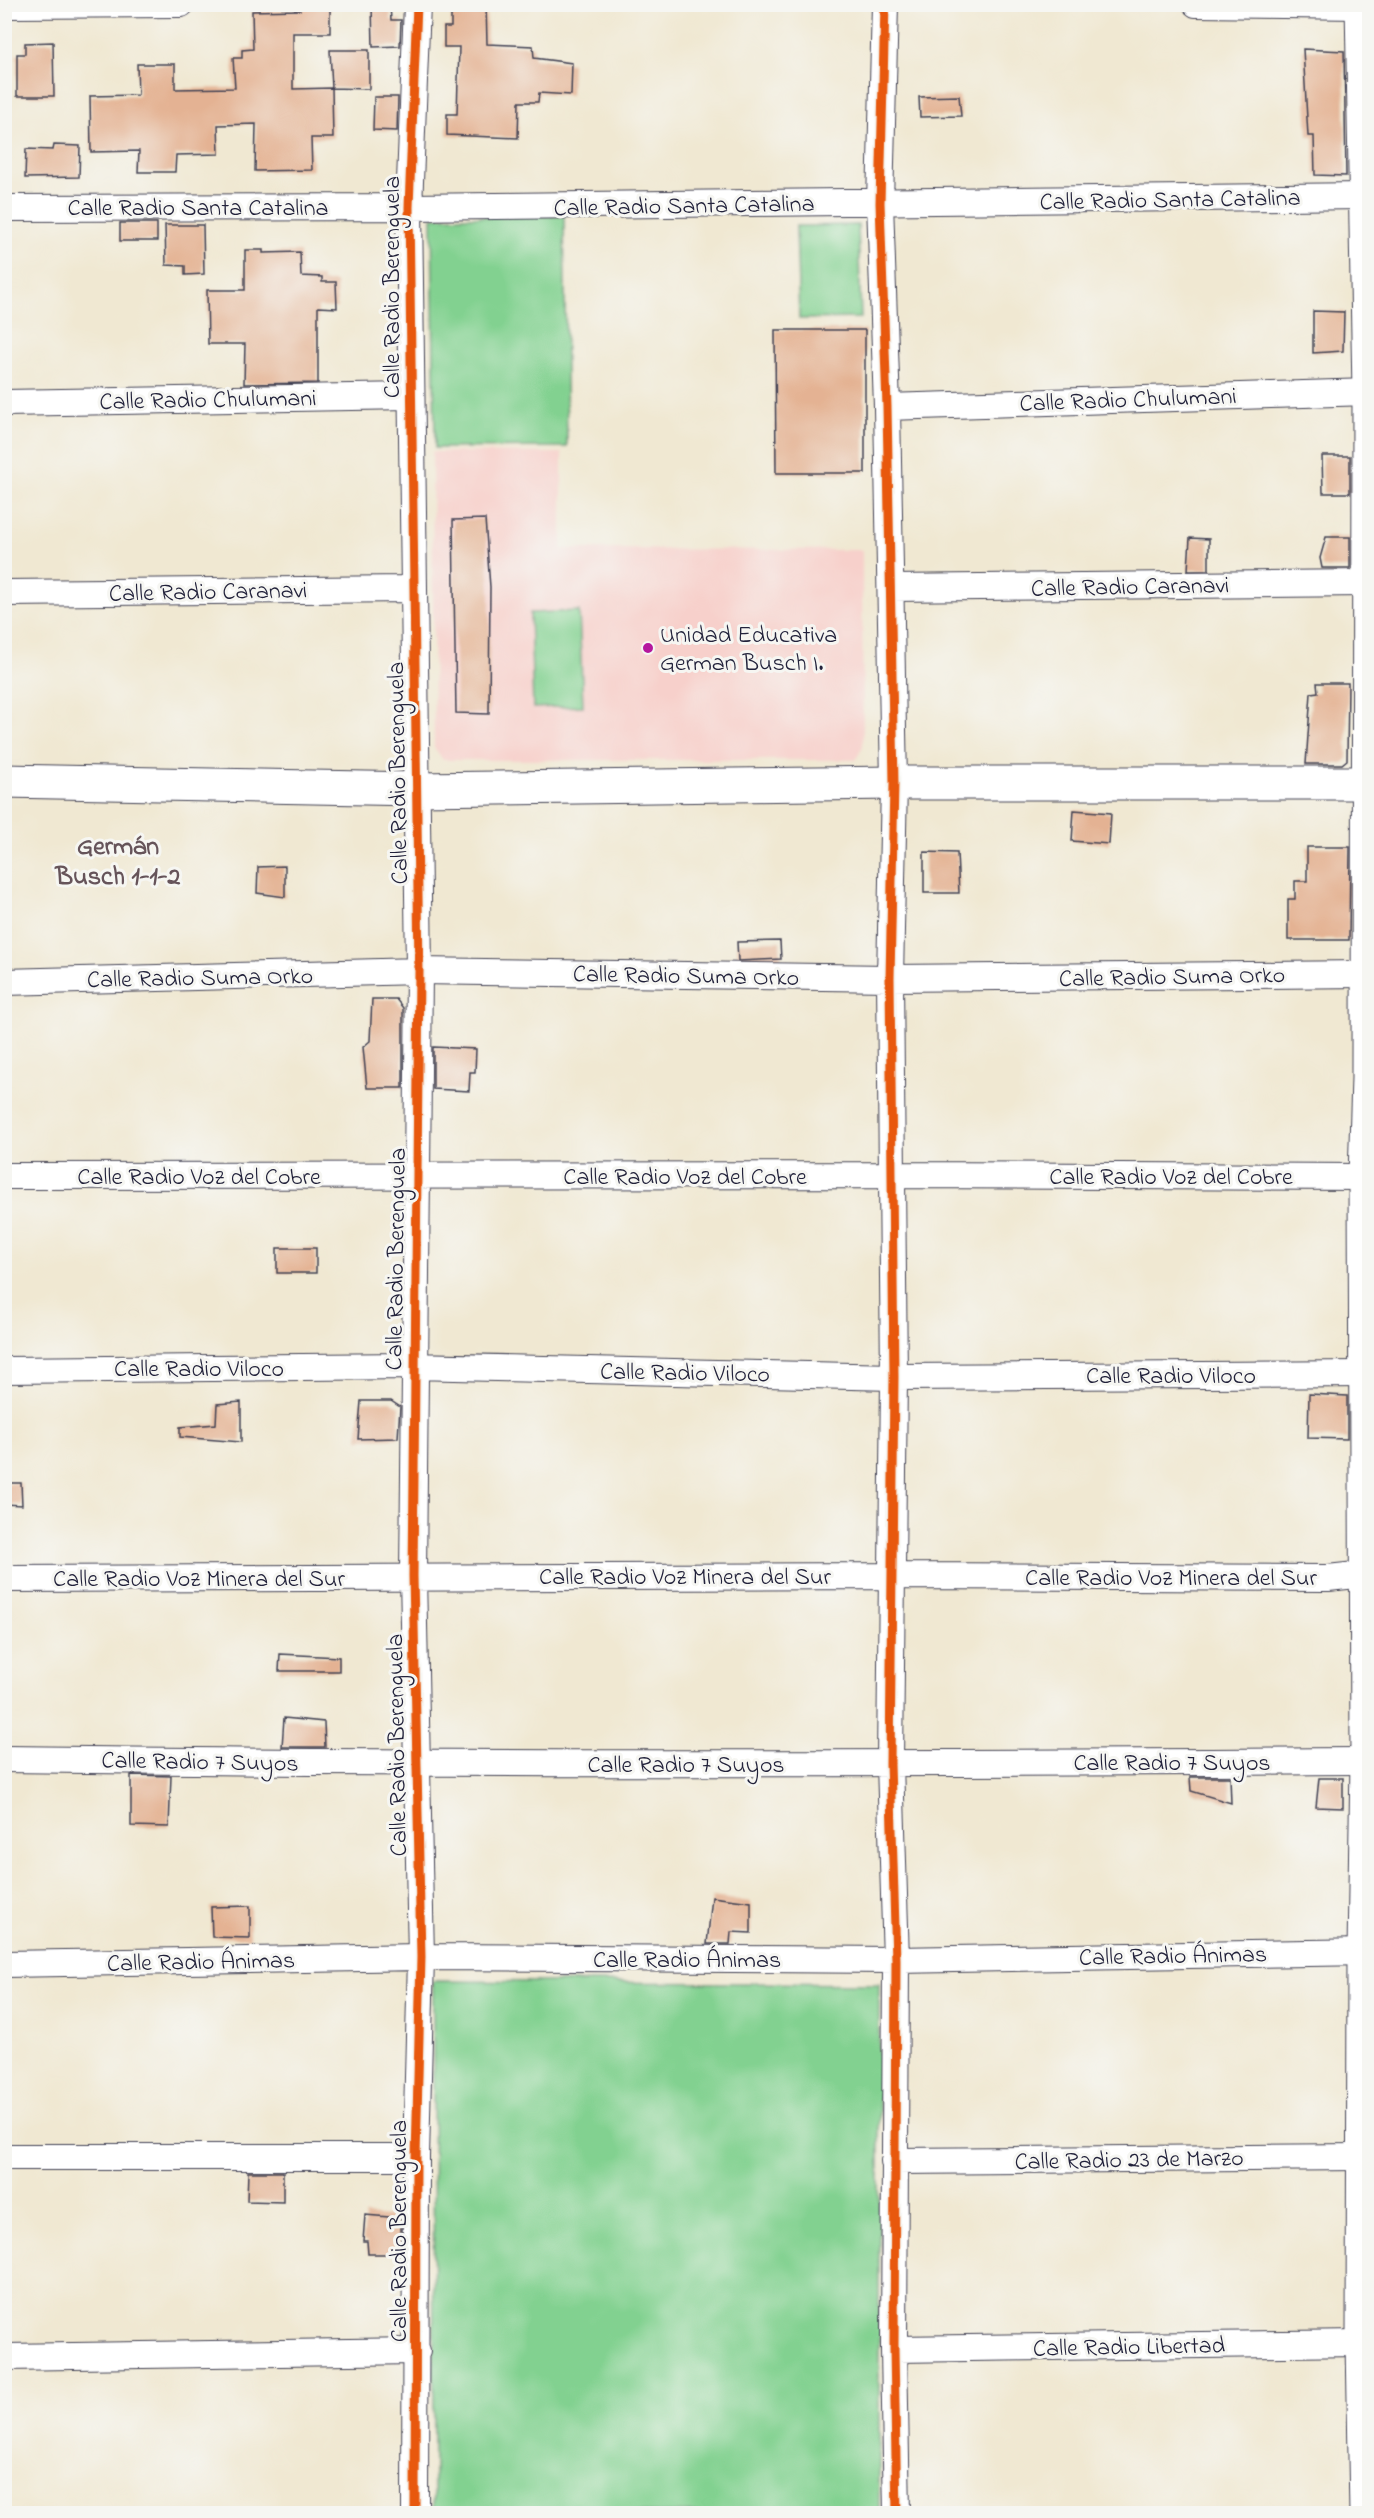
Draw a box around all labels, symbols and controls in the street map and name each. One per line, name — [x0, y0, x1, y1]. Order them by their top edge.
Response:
street label: Calle Radio Berenguela — [376, 176, 411, 398]
street label: Calle Radio Santa Catalina — [1039, 182, 1301, 221]
street label: Calle Radio Santa Catalina — [553, 188, 815, 227]
street label: Calle Radio Santa Catalina — [68, 192, 329, 227]
street label: Calle Radio Chulumani — [1019, 380, 1237, 423]
street label: Calle Radio Chulumani — [99, 382, 317, 421]
street label: Calle Radio Caranavi — [1031, 569, 1230, 608]
street label: Calle Radio Caranavi — [109, 574, 308, 613]
place label: Unidad Educativa German Busch I. — [660, 619, 837, 682]
marker: Unidad Educativa German Busch I. — [641, 641, 655, 655]
street label: Calle Radio Berenguela — [380, 661, 419, 885]
district label: Germán Busch 1-1-2 — [55, 829, 181, 897]
street label: Calle Radio Suma Orko — [573, 958, 799, 997]
street label: Calle Radio Suma Orko — [1059, 959, 1285, 998]
street label: Calle Radio Suma Orko — [87, 960, 313, 999]
street label: Calle Radio Berenguela — [378, 1147, 417, 1371]
street label: Calle Radio Voz del Cobre — [77, 1161, 321, 1196]
street label: Calle Radio Voz del Cobre — [563, 1161, 807, 1196]
street label: Calle Radio Voz del Cobre — [1049, 1161, 1293, 1196]
street label: Calle Radio Viloco — [114, 1353, 284, 1388]
street label: Calle Radio Viloco — [600, 1356, 770, 1393]
street label: Calle Radio Viloco — [1086, 1360, 1256, 1395]
street label: Calle Radio Voz Minera del Sur — [539, 1561, 832, 1596]
street label: Calle Radio Voz Minera del Sur — [1025, 1562, 1318, 1597]
street label: Calle Radio Voz Minera del Sur — [53, 1563, 346, 1598]
street label: Calle Radio Berenguela — [379, 1633, 418, 1857]
street label: Calle Radio 7 Suyos — [101, 1744, 299, 1784]
street label: Calle Radio 7 Suyos — [1073, 1747, 1271, 1783]
street label: Calle Radio 7 Suyos — [587, 1749, 785, 1785]
street label: Calle Radio Ánimas — [1079, 1938, 1267, 1977]
street label: Calle Radio Ánimas — [107, 1944, 295, 1983]
street label: Calle Radio Ánimas — [593, 1944, 781, 1979]
street label: Calle Radio Berenguela — [383, 2120, 418, 2342]
street label: Calle Radio 23 de Marzo — [1014, 2142, 1244, 2181]
street label: Calle Radio Libertad — [1033, 2329, 1226, 2368]

